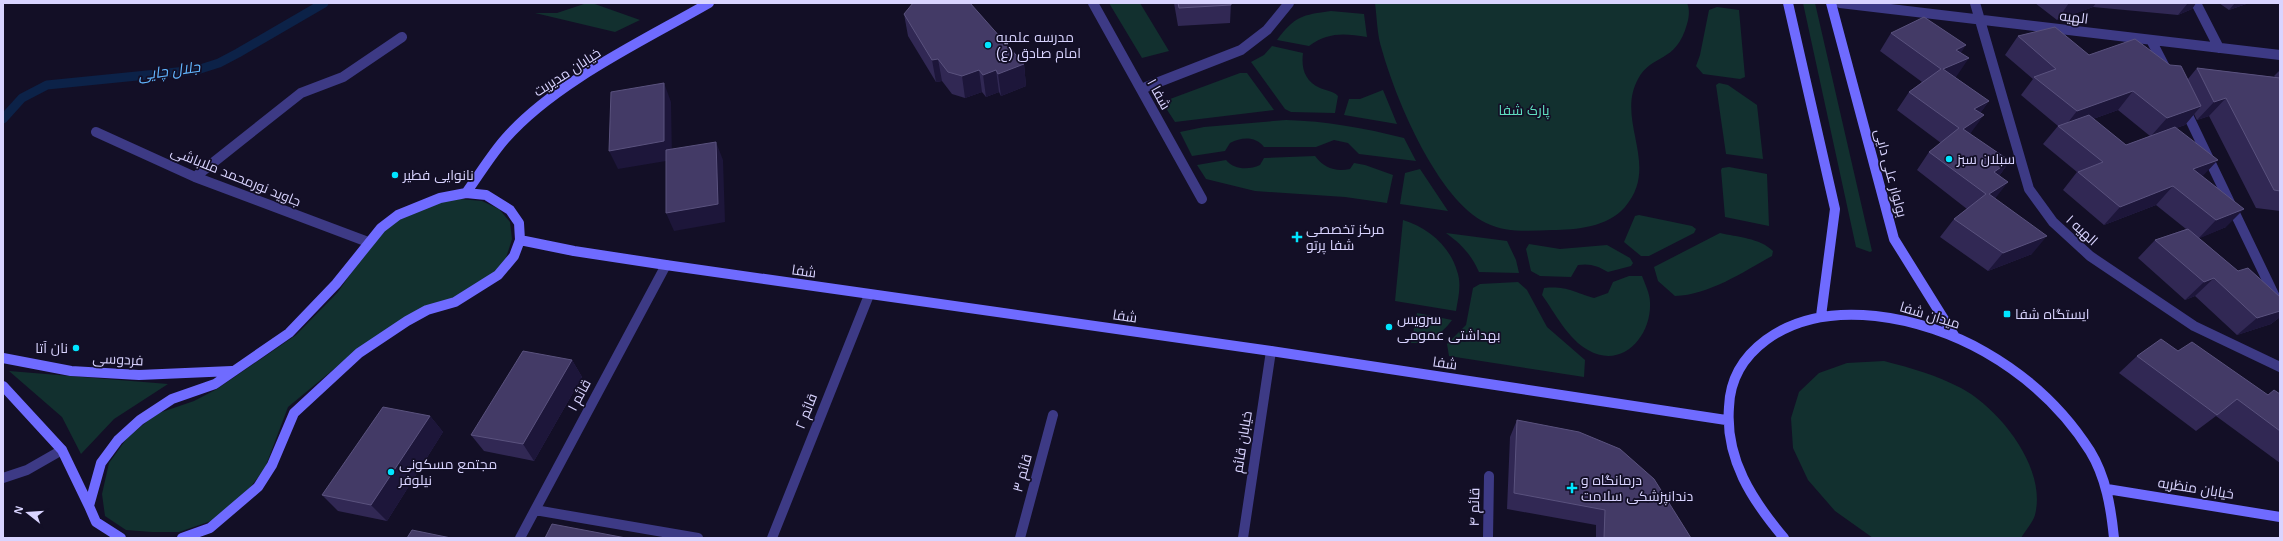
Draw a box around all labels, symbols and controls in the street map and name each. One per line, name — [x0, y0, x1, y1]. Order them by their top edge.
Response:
street label: الهیه — [2059, 7, 2089, 27]
place label: مدرسه علمیه امام صادق (ع) — [996, 29, 1081, 63]
marker: مدرسه علمیه امام صادق (ع) — [983, 40, 993, 50]
street label: خیابان مدیریت — [530, 44, 604, 100]
water label: جلال چایی — [137, 58, 202, 85]
street label: شفا ۱ — [1144, 76, 1174, 112]
park label: پارک شفا — [1498, 102, 1550, 120]
street label: بولوار علی دایی — [1872, 127, 1910, 219]
street label: جاوید نورمحمد ملاباشی — [169, 143, 303, 209]
place label: سبلان سبز — [1956, 151, 2015, 167]
marker: سبلان سبز — [1944, 154, 1954, 164]
place label: نانوایی فطیر — [402, 167, 474, 183]
marker: نانوایی فطیر — [390, 170, 400, 180]
street label: الهیه ۱ — [2063, 211, 2101, 249]
place label: مرکز تخصصی شفا پرتو — [1306, 221, 1384, 255]
marker: مرکز تخصصی شفا پرتو — [1291, 231, 1303, 243]
street label: شفا — [791, 261, 817, 281]
street label: میدان شفا — [1898, 298, 1962, 332]
street label: شفا — [1112, 306, 1138, 326]
place label: ایستگاه شفا — [2015, 306, 2089, 322]
marker: ایستگاه شفا — [2002, 309, 2012, 319]
place label: سرویس بهداشتی عمومی — [1397, 311, 1500, 343]
marker: سرویس بهداشتی عمومی — [1384, 322, 1394, 332]
place label: نان آتا — [35, 340, 68, 356]
marker: نان آتا — [71, 343, 81, 353]
street label: فردوسی — [92, 350, 144, 368]
street label: شفا — [1432, 353, 1458, 373]
street label: قائم ۱ — [564, 376, 596, 415]
street label: قائم ۲ — [792, 391, 822, 432]
street label: خیابان قائم — [1229, 410, 1257, 475]
street label: قائم ۳ — [1009, 452, 1037, 494]
place label: مجتمع مسکونی نیلوفر — [398, 456, 497, 488]
marker: مجتمع مسکونی نیلوفر — [386, 467, 396, 477]
place label: درمانگاه و دندانپزشکی سلامت — [1581, 472, 1693, 506]
street label: خیابان منظریه — [2157, 474, 2235, 502]
marker: درمانگاه و دندانپزشکی سلامت — [1566, 482, 1578, 494]
street label: قائم ۴ — [1466, 487, 1484, 527]
north arrow — [8, 493, 48, 533]
text: N — [12, 504, 25, 516]

